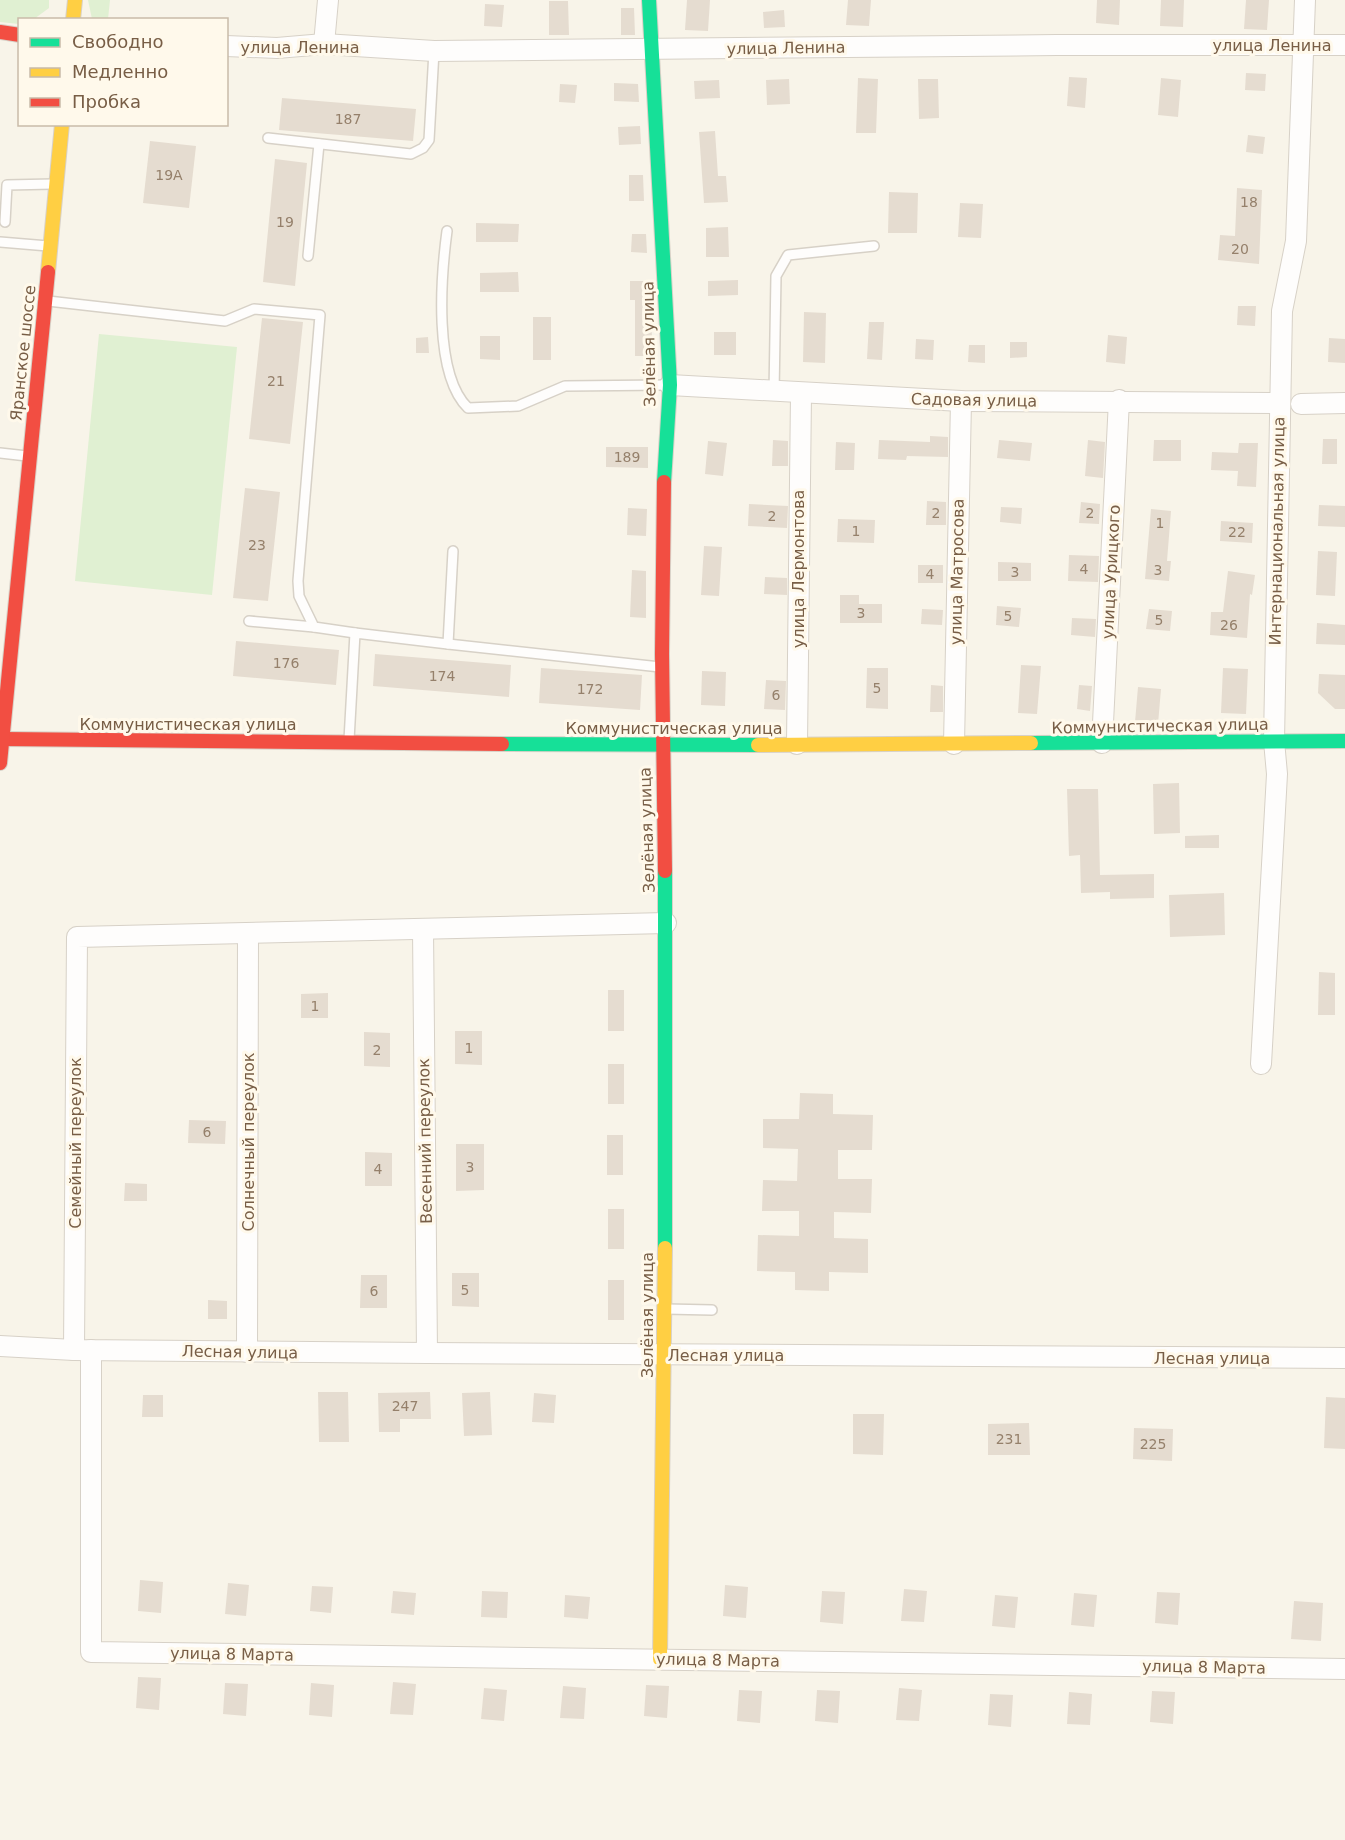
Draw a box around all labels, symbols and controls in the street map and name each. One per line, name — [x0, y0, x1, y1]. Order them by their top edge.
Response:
legend — [18, 18, 228, 126]
text: Свободно — [72, 31, 164, 52]
street label: улица Ленина — [1213, 36, 1331, 55]
street label: улица Ленина — [726, 37, 846, 59]
street label: улица Ленина — [241, 38, 359, 57]
text: Медленно — [72, 61, 168, 82]
text: Пробка — [72, 91, 141, 112]
house number: 187 — [335, 111, 361, 127]
house number: 19А — [155, 167, 183, 183]
house number: 18 — [1240, 194, 1258, 210]
house number: 19 — [276, 214, 294, 230]
house number: 20 — [1231, 241, 1249, 257]
street label: Зелёная улица — [638, 281, 660, 407]
street label: Яранское шоссе — [6, 284, 40, 422]
house number: 21 — [267, 373, 285, 389]
street label: Садовая улица — [911, 389, 1037, 411]
street label: Интернациональная улица — [1266, 416, 1288, 646]
house number: 189 — [614, 449, 640, 465]
street label: улица Лермонтова — [789, 490, 808, 648]
street label: улица Матросова — [946, 499, 968, 645]
street label: улица Урицкого — [1098, 504, 1124, 640]
house number: 2 — [932, 505, 940, 521]
house number: 2 — [1086, 505, 1094, 521]
house number: 2 — [768, 508, 776, 524]
house number: 1 — [1156, 515, 1164, 531]
house number: 1 — [852, 523, 860, 539]
house number: 22 — [1228, 524, 1246, 540]
house number: 23 — [248, 537, 266, 553]
house number: 4 — [1080, 561, 1089, 577]
house number: 3 — [1154, 562, 1162, 578]
house number: 3 — [1011, 564, 1019, 580]
house number: 4 — [926, 566, 935, 582]
house number: 3 — [857, 605, 865, 621]
house number: 5 — [1004, 608, 1012, 624]
house number: 5 — [1155, 612, 1163, 628]
house number: 26 — [1220, 617, 1238, 633]
house number: 176 — [273, 655, 299, 671]
house number: 174 — [429, 668, 455, 684]
house number: 5 — [873, 680, 881, 696]
house number: 172 — [577, 681, 603, 697]
house number: 6 — [772, 687, 781, 703]
street label: Коммунистическая улица — [79, 715, 297, 734]
street label: Коммунистическая улица — [1051, 715, 1269, 737]
street label: Коммунистическая улица — [565, 719, 783, 738]
street label: Зелёная улица — [635, 767, 659, 893]
house number: 1 — [311, 998, 319, 1014]
house number: 1 — [465, 1040, 473, 1056]
house number: 2 — [373, 1042, 381, 1058]
street label: Солнечный переулок — [239, 1052, 258, 1231]
street label: Семейный переулок — [66, 1057, 85, 1229]
street label: Весенний переулок — [414, 1058, 436, 1224]
house number: 6 — [203, 1124, 212, 1140]
house number: 3 — [466, 1159, 474, 1175]
house number: 4 — [374, 1161, 383, 1177]
street label: Зелёная улица — [638, 1252, 657, 1378]
house number: 5 — [461, 1282, 469, 1298]
house number: 6 — [370, 1283, 379, 1299]
street label: Лесная улица — [182, 1341, 298, 1363]
street label: Лесная улица — [668, 1346, 784, 1365]
street label: Лесная улица — [1154, 1349, 1270, 1368]
house number: 247 — [392, 1398, 418, 1414]
house number: 231 — [996, 1431, 1022, 1447]
house number: 225 — [1140, 1436, 1166, 1452]
street label: улица 8 Марта — [170, 1643, 294, 1665]
street label: улица 8 Марта — [656, 1649, 780, 1671]
street label: улица 8 Марта — [1142, 1656, 1266, 1678]

